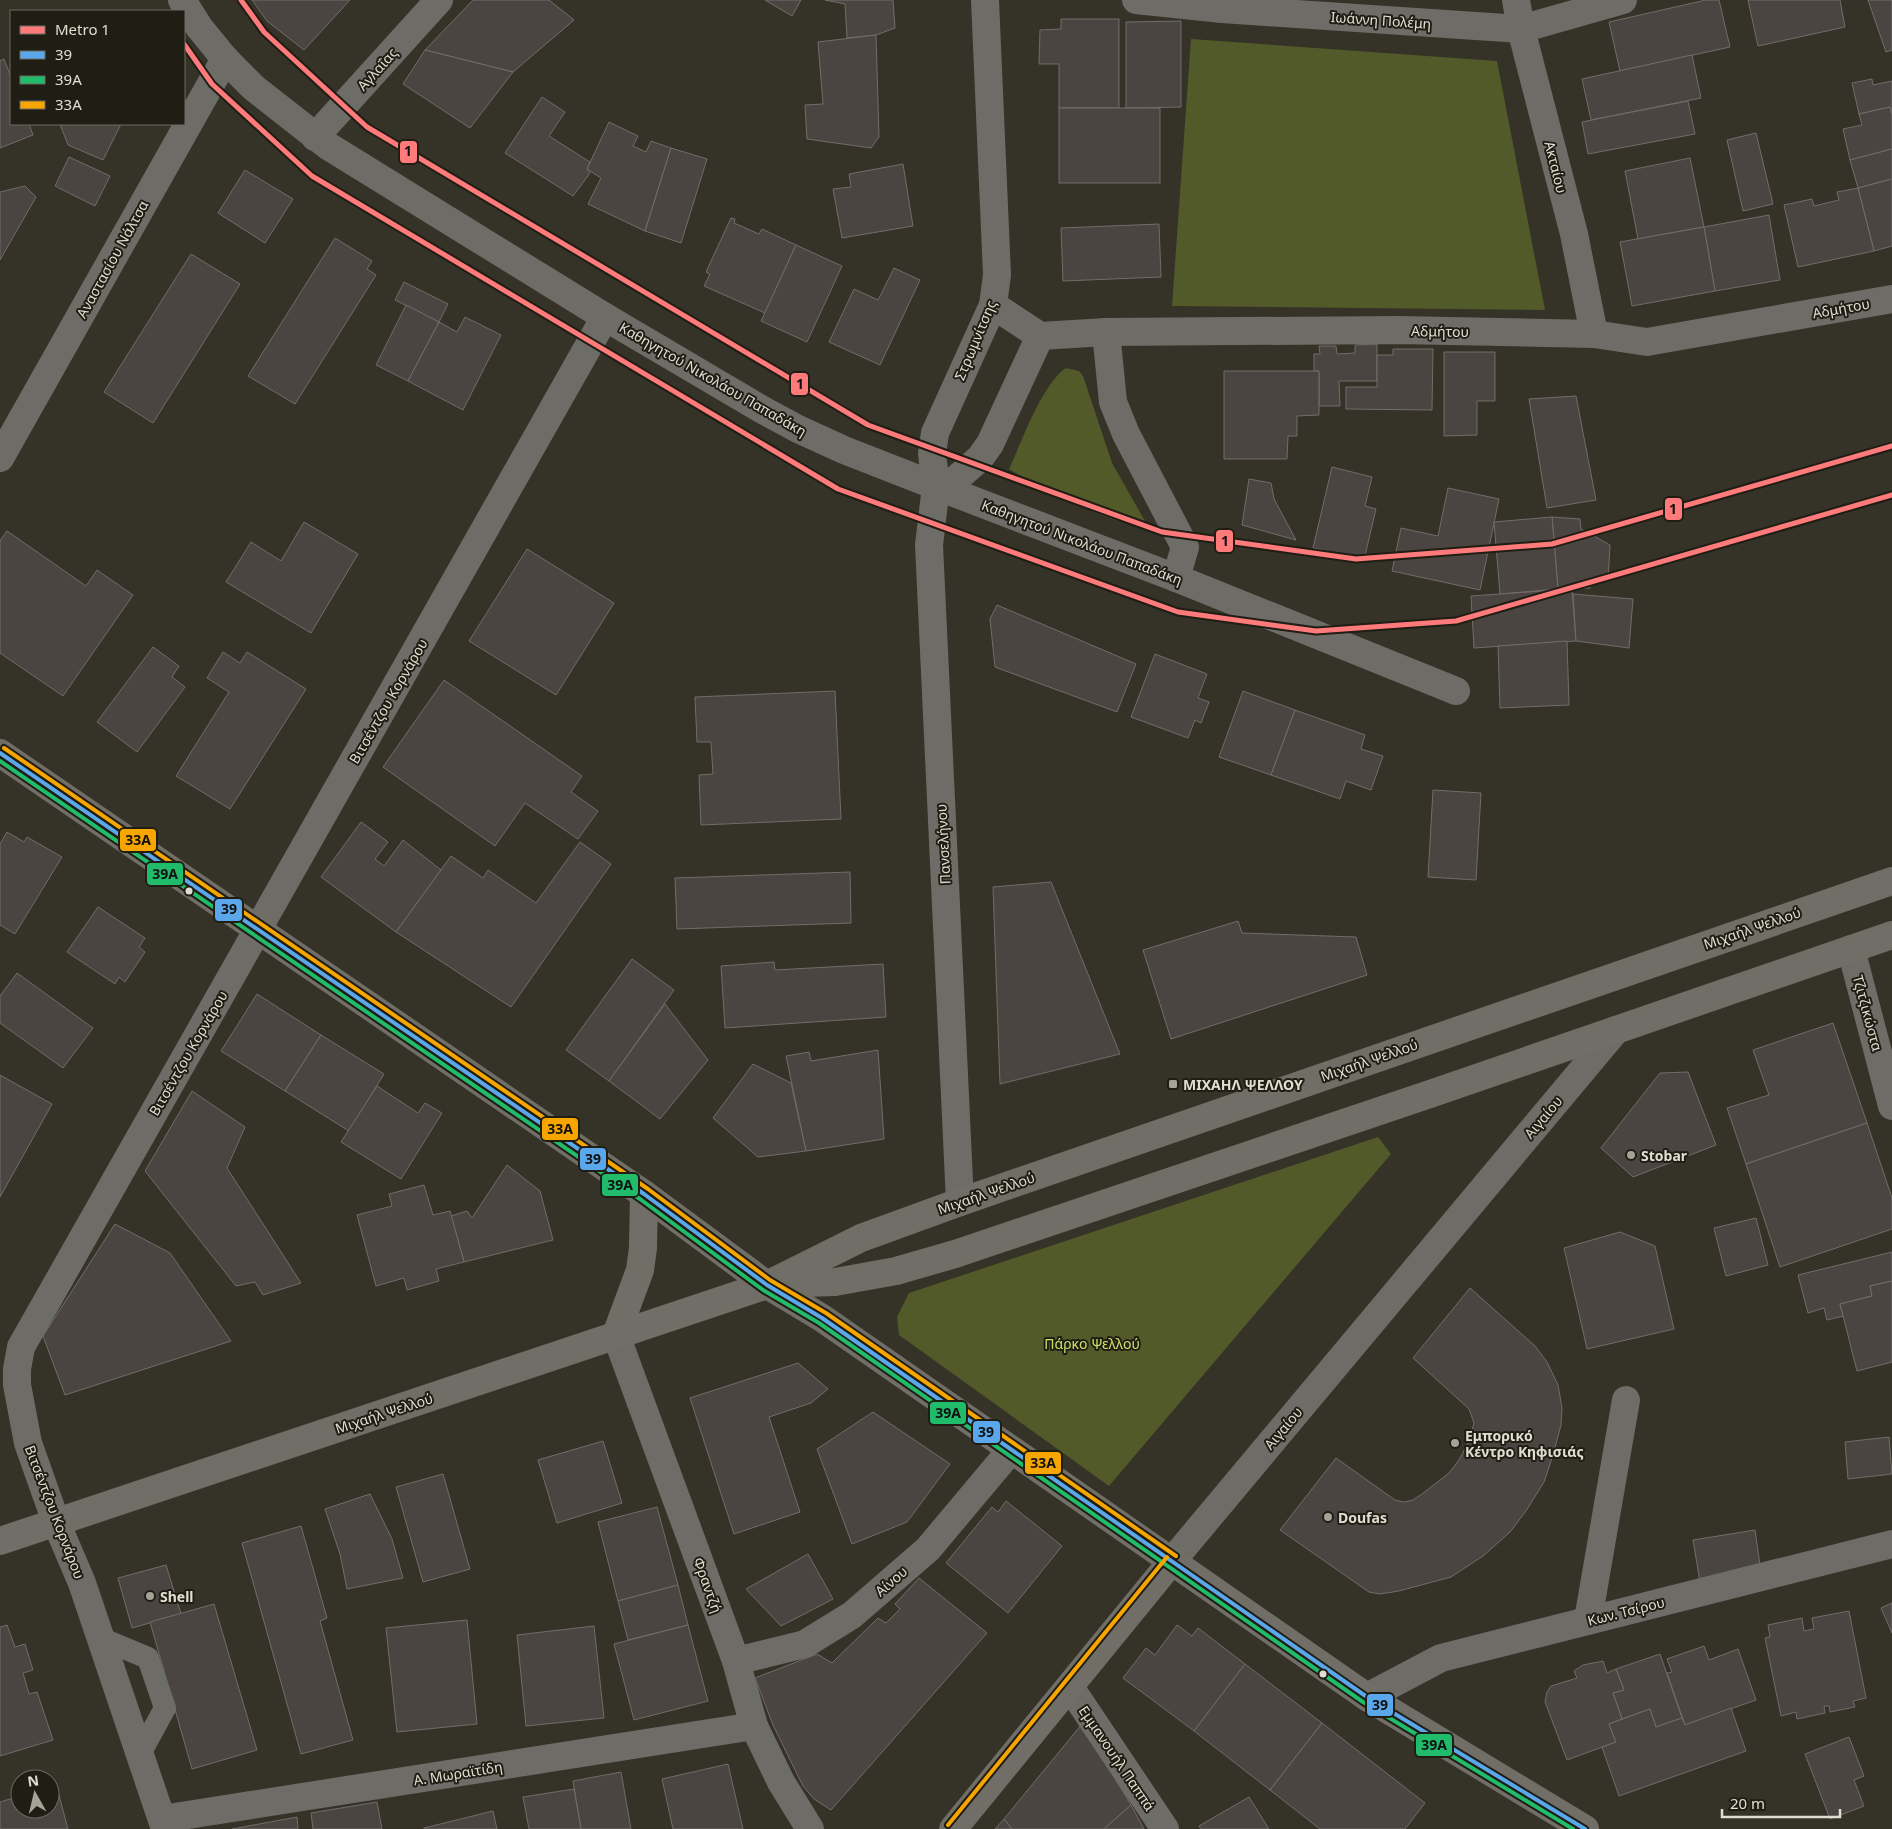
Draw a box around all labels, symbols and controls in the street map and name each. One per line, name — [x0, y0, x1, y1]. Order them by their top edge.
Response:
street label: Ιωάννη Πολέμη — [1330, 7, 1432, 33]
legend — [10, 10, 185, 125]
text: Metro 1 — [55, 19, 110, 39]
street label: Αγλαΐας — [353, 43, 401, 95]
text: 39 — [55, 44, 72, 64]
text: 39Α — [55, 69, 82, 89]
text: 33A — [55, 94, 82, 114]
street label: Ακταίου — [1540, 139, 1572, 195]
line badge: 1 — [399, 140, 418, 164]
text: 1 — [404, 141, 412, 160]
street label: Αναστασίου Νάλτσα — [72, 197, 152, 321]
street label: Αδμήτου — [1811, 294, 1871, 322]
street label: Στρωμνίτσης — [950, 297, 1000, 383]
street label: Καθηγητού Νικολάου Παπαδάκη — [616, 317, 810, 441]
street label: Αδμήτου — [1411, 321, 1469, 341]
line badge: 1 — [790, 372, 809, 396]
text: 1 — [796, 374, 804, 393]
street label: Καθηγητού Νικολάου Παπαδάκη — [979, 495, 1185, 589]
line badge: 1 — [1664, 497, 1683, 521]
text: 1 — [1669, 499, 1677, 518]
line badge: 1 — [1215, 529, 1234, 553]
text: 1 — [1221, 531, 1229, 550]
street label: Βιτσέντζου Κορνάρου — [344, 635, 432, 767]
street label: Πανσελήνου — [931, 803, 955, 885]
line badge: 33A — [119, 828, 157, 852]
text: 33A — [125, 830, 151, 849]
line badge: 39Α — [146, 862, 184, 886]
text: 39Α — [152, 864, 178, 883]
unlabelled marker — [184, 886, 194, 896]
line badge: 39 — [214, 898, 243, 922]
text: 39 — [221, 899, 237, 918]
street label: Μιχαήλ Ψελλού — [1701, 902, 1803, 954]
street label: Τζιτζικώστα — [1849, 973, 1887, 1053]
street label: Βιτσέντζου Κορνάρου — [144, 987, 232, 1119]
street label: Μιχαήλ Ψελλού — [1318, 1034, 1420, 1086]
place label: ΜΙΧΑΗΛ ΨΕΛΛΟΥ — [1183, 1075, 1303, 1094]
marker: ΜΙΧΑΗΛ ΨΕΛΛΟΥ — [1167, 1078, 1179, 1090]
street label: Αιγαίου — [1520, 1092, 1566, 1142]
line badge: 33A — [541, 1117, 579, 1141]
text: 33A — [547, 1119, 573, 1138]
place label: Stobar — [1641, 1146, 1688, 1165]
line badge: 39 — [579, 1147, 607, 1171]
text: 39 — [585, 1149, 601, 1168]
marker: Stobar — [1625, 1149, 1637, 1161]
street label: Μιχαήλ Ψελλού — [935, 1167, 1037, 1219]
line badge: 39Α — [601, 1173, 639, 1197]
text: 39Α — [607, 1175, 633, 1194]
park label: Πάρκο Ψελλού — [1044, 1334, 1140, 1353]
street label: Μιχαήλ Ψελλού — [333, 1388, 435, 1438]
line badge: 39Α — [929, 1401, 967, 1425]
text: 39Α — [935, 1403, 961, 1422]
street label: Αιγαίου — [1260, 1403, 1306, 1453]
line badge: 39 — [972, 1420, 1001, 1444]
text: 39 — [978, 1422, 994, 1441]
place label: Εμπορικό Κέντρο Κηφισιάς — [1465, 1426, 1584, 1461]
marker: Εμπορικό Κέντρο Κηφισιάς — [1449, 1437, 1461, 1449]
street label: Βιτσέντζου Κορνάρου — [21, 1442, 89, 1582]
line badge: 33A — [1024, 1451, 1062, 1475]
text: 33A — [1030, 1453, 1056, 1472]
place label: Doufas — [1338, 1508, 1387, 1527]
marker: Doufas — [1322, 1511, 1334, 1523]
street label: Φραντζή — [689, 1555, 727, 1615]
street label: Αίνου — [871, 1562, 911, 1600]
place label: Shell — [160, 1587, 194, 1606]
marker: Shell — [144, 1590, 156, 1602]
street label: Κων. Τσίρου — [1585, 1592, 1667, 1630]
unlabelled marker — [1318, 1669, 1328, 1679]
line badge: 39 — [1366, 1693, 1394, 1717]
text: 39 — [1372, 1695, 1388, 1714]
street label: Εμμανουήλ Παππά — [1075, 1702, 1159, 1814]
line badge: 39Α — [1415, 1733, 1453, 1757]
text: 39Α — [1421, 1735, 1447, 1754]
street label: Α. Μωραϊτίδη — [412, 1757, 504, 1789]
north arrow — [10, 1769, 60, 1819]
text: N — [26, 1770, 40, 1791]
scale bar — [1722, 1786, 1840, 1818]
text: 20 m — [1730, 1793, 1765, 1813]

